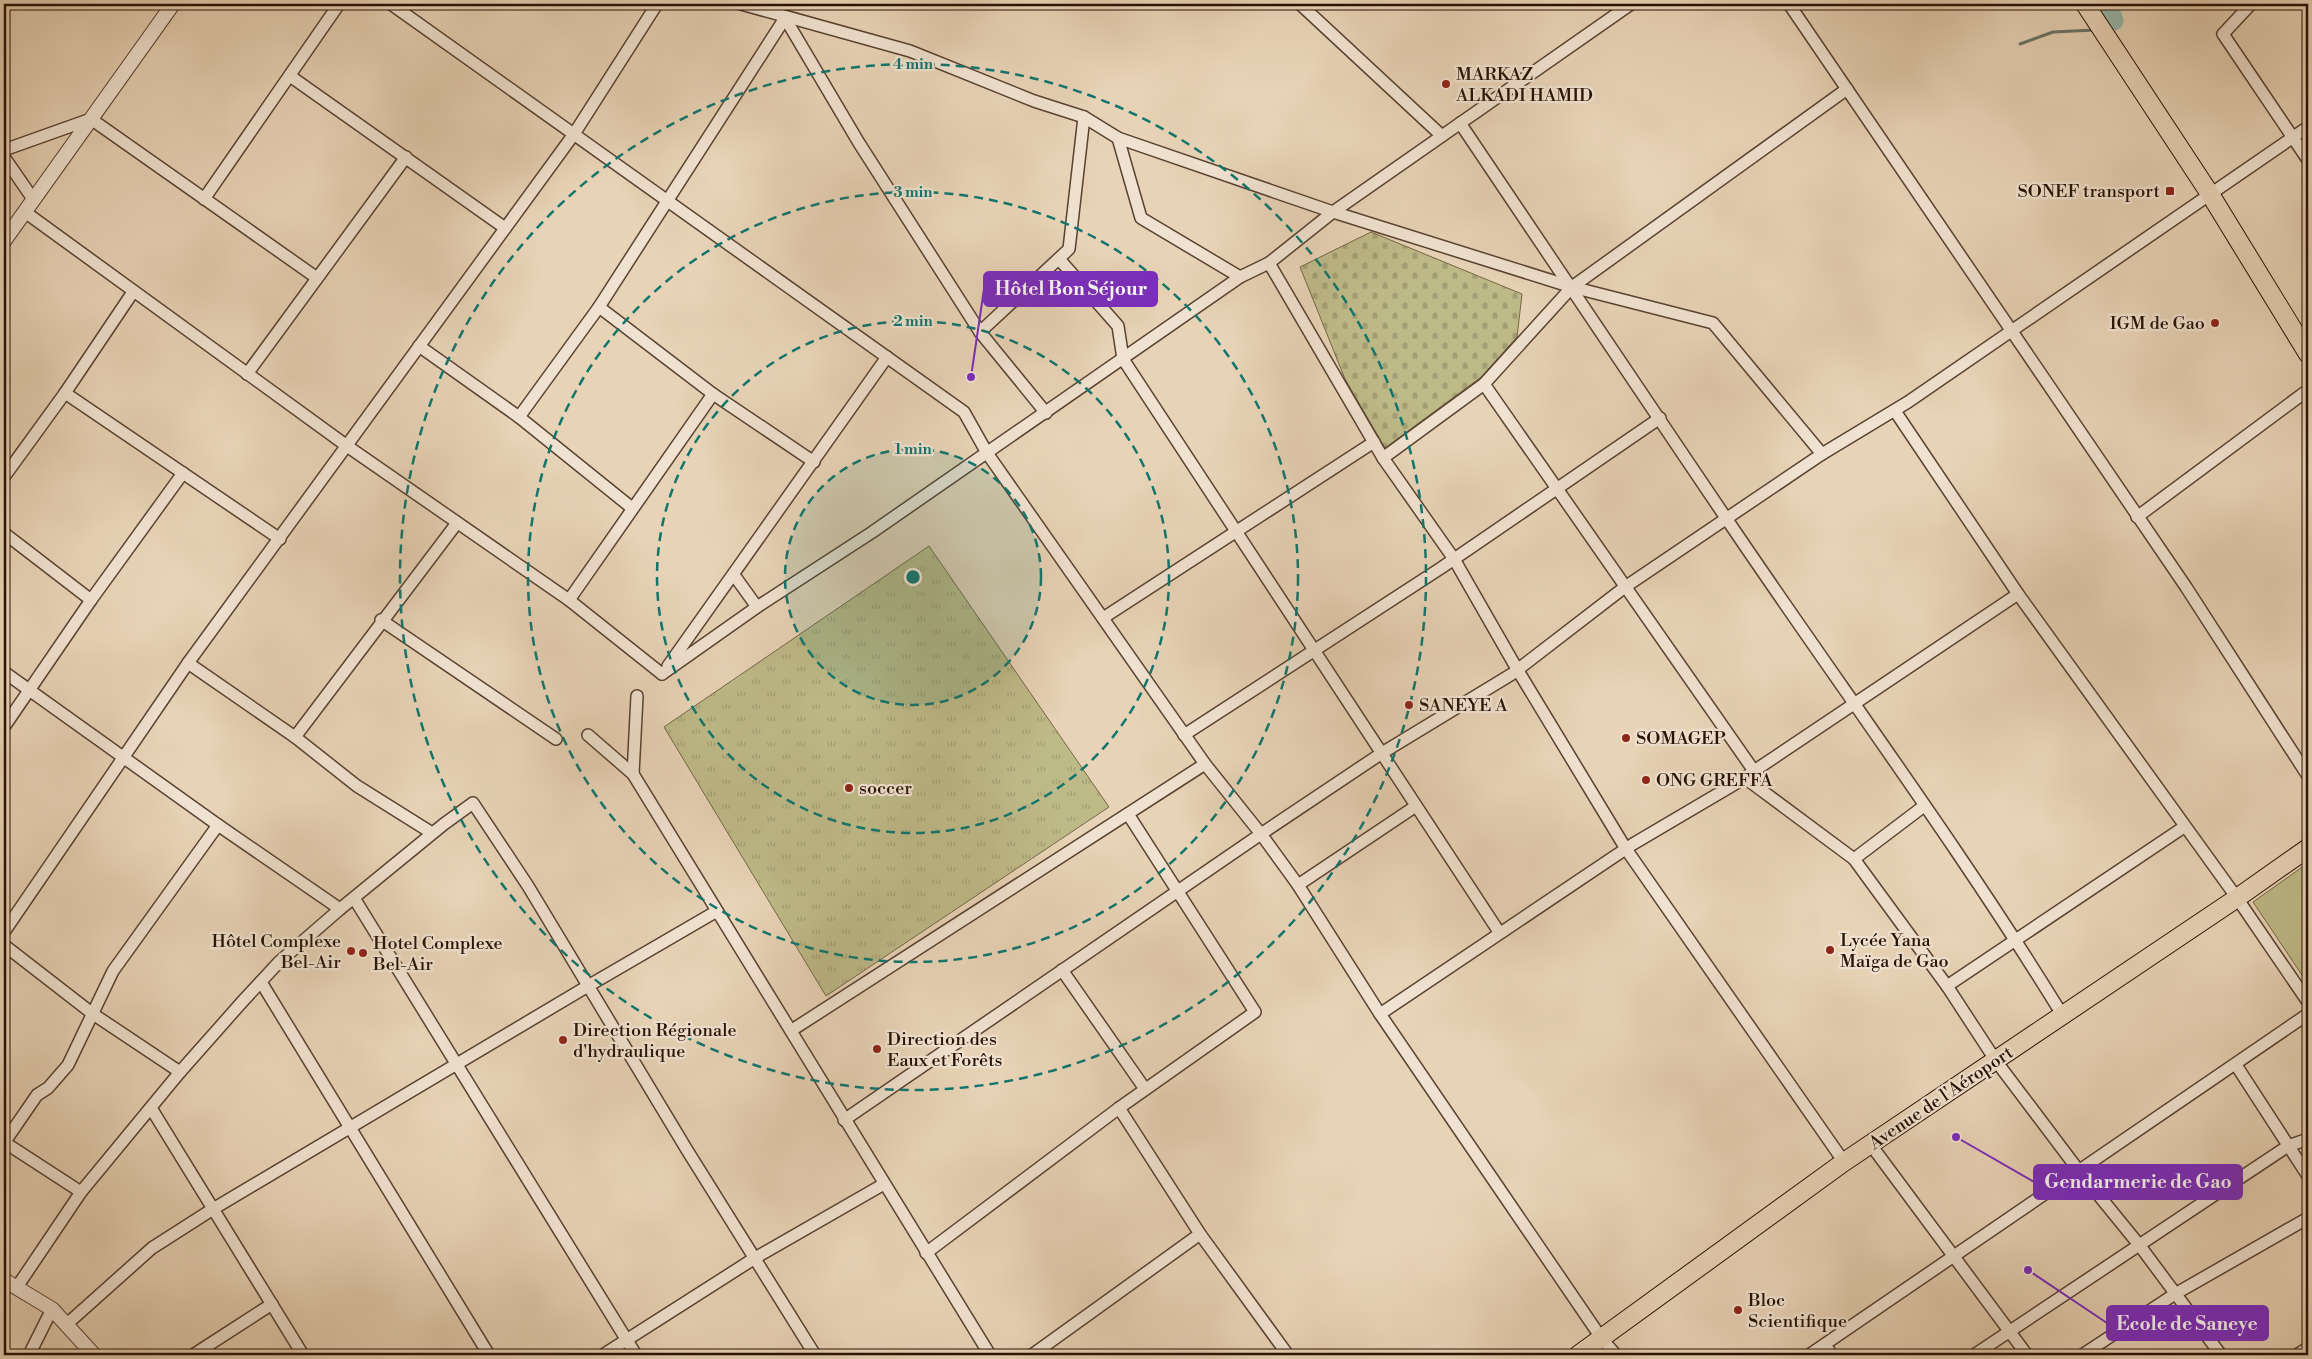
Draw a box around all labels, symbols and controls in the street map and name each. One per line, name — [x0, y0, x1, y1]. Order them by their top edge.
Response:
text: 4 min — [893, 55, 934, 74]
place label: MARKAZ ALKADI HAMID — [1455, 63, 1593, 107]
marker: MARKAZ ALKADI HAMID — [1440, 78, 1452, 90]
place label: SONEF transport — [2018, 180, 2161, 203]
text: 3 min — [893, 183, 933, 202]
marker: SONEF transport — [2164, 185, 2176, 197]
callout: Hôtel Bon Séjour — [984, 272, 1157, 306]
text: Hôtel Bon Séjour — [995, 277, 1148, 301]
text: 2 min — [893, 312, 933, 331]
place label: IGM de Gao — [2110, 312, 2205, 335]
marker: IGM de Gao — [2209, 317, 2221, 329]
text: 1 min — [894, 440, 932, 459]
centre of rings — [904, 568, 922, 586]
place label: SANEYE A — [1419, 694, 1508, 717]
marker: SANEYE A — [1403, 699, 1415, 711]
place label: SOMAGEP — [1636, 727, 1726, 750]
marker: SOMAGEP — [1620, 732, 1632, 744]
place label: ONG GREFFA — [1656, 769, 1773, 792]
marker: ONG GREFFA — [1640, 774, 1652, 786]
place label: soccer — [859, 777, 912, 800]
marker: soccer — [843, 782, 855, 794]
place label: Lycée Yana Maïga de Gao — [1840, 929, 1949, 973]
place label: Hôtel Complexe Bel-Air — [211, 930, 341, 974]
place label: Hotel Complexe Bel-Air — [372, 932, 503, 976]
marker: Lycée Yana Maïga de Gao — [1824, 944, 1836, 956]
marker: Hôtel Complexe Bel-Air — [345, 945, 357, 957]
marker: Hotel Complexe Bel-Air — [357, 947, 369, 959]
place label: Direction Régionale d'hydraulique — [573, 1019, 737, 1063]
place label: Direction des Eaux et Forêts — [887, 1028, 1003, 1072]
marker: Direction Régionale d'hydraulique — [557, 1034, 569, 1046]
street label: Avenue de l'Aéroport — [1864, 1041, 2018, 1155]
marker: Direction des Eaux et Forêts — [871, 1043, 883, 1055]
callout: Gendarmerie de Gao — [2034, 1165, 2242, 1199]
text: Gendarmerie de Gao — [2044, 1170, 2232, 1194]
place label: Bloc Scientifique — [1747, 1289, 1847, 1333]
marker: Bloc Scientifique — [1732, 1304, 1744, 1316]
callout: Ecole de Saneye — [2107, 1306, 2268, 1340]
text: Ecole de Saneye — [2116, 1312, 2258, 1336]

